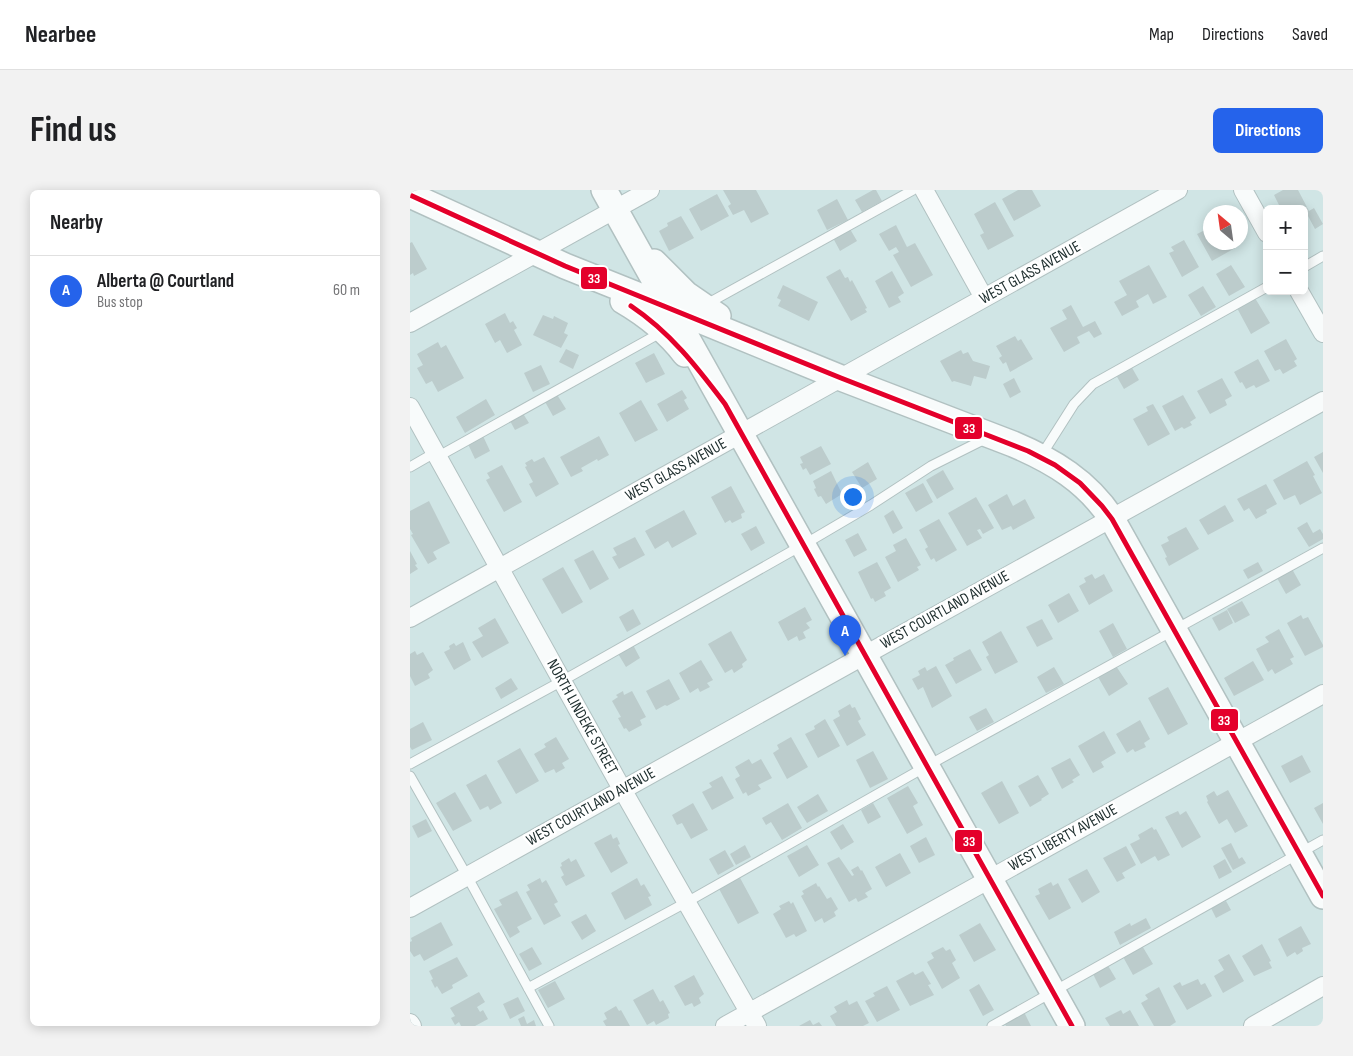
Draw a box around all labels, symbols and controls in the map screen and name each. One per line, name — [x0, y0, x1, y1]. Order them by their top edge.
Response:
text: Nearbee — [25, 20, 96, 49]
text: Map — [1149, 24, 1174, 45]
text: Directions — [1202, 24, 1264, 45]
text: Saved — [1292, 24, 1328, 45]
button: Directions — [1213, 108, 1323, 153]
text: Find us — [30, 109, 117, 152]
north arrow — [1203, 205, 1248, 250]
map controls — [1263, 205, 1308, 295]
button: + — [1263, 205, 1308, 250]
text: Nearby — [50, 210, 103, 235]
street label: WEST GLASS AVENUE — [976, 237, 1084, 309]
button: − — [1263, 250, 1308, 295]
line badge: 33 — [580, 266, 608, 290]
text: Alberta @ Courtland — [97, 270, 234, 293]
text: 33 — [588, 270, 600, 287]
text: A — [62, 281, 70, 300]
text: 60 m — [333, 281, 360, 300]
text: Bus stop — [97, 293, 143, 312]
line badge: 33 — [954, 416, 983, 440]
text: 33 — [963, 420, 975, 437]
street label: WEST GLASS AVENUE — [622, 434, 730, 506]
your location — [840, 484, 866, 510]
street label: WEST COURTLAND AVENUE — [877, 567, 1013, 653]
pin: A — [829, 615, 861, 656]
street label: NORTH LINDEKE STREET — [542, 656, 622, 778]
line badge: 33 — [1210, 708, 1239, 732]
text: 33 — [1218, 712, 1230, 729]
street label: WEST COURTLAND AVENUE — [523, 764, 659, 850]
street label: WEST LIBERTY AVENUE — [1005, 800, 1121, 876]
line badge: 33 — [954, 829, 983, 853]
text: 33 — [963, 833, 975, 850]

